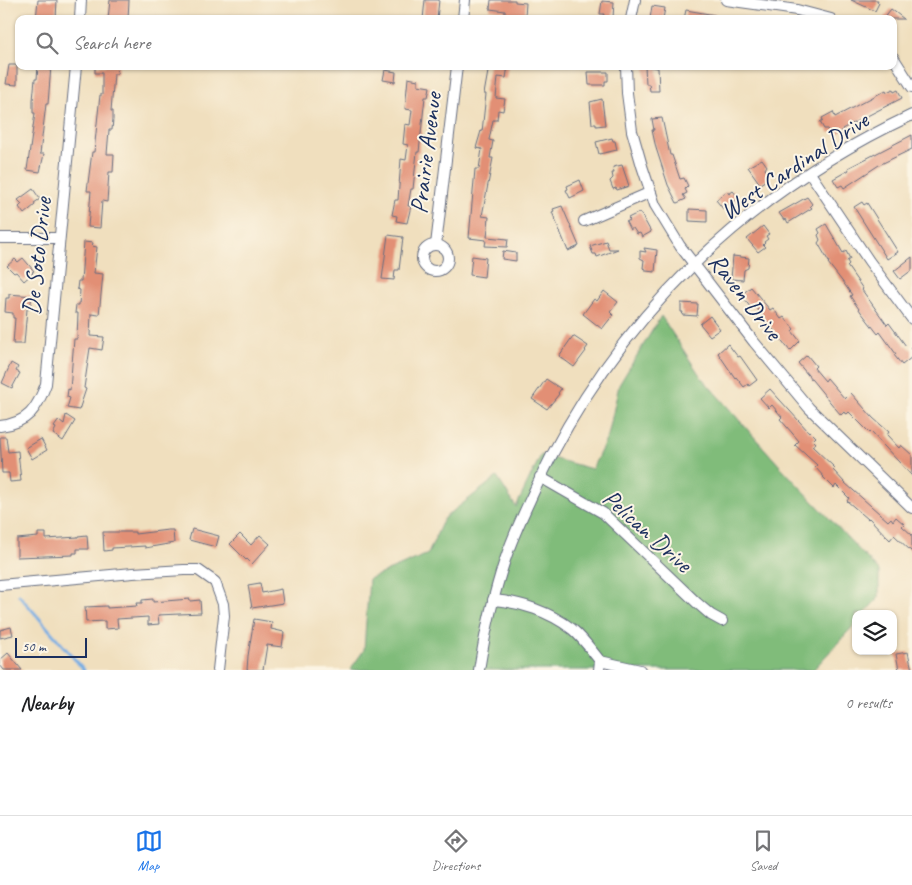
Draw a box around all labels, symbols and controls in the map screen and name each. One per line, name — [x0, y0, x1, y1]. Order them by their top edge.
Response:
search box — [15, 15, 897, 70]
icon: search — [33, 29, 61, 57]
text: Search here — [73, 31, 150, 55]
street label: Prairie Avenue — [403, 89, 450, 215]
street label: West Cardinal Drive — [714, 103, 876, 227]
street label: De Soto Drive — [15, 194, 59, 316]
street label: Raven Drive — [701, 247, 790, 348]
street label: Pelican Drive — [596, 482, 700, 581]
map controls — [852, 610, 897, 655]
button: layers — [852, 610, 897, 655]
scale bar — [15, 635, 88, 658]
text: 50 m — [22, 638, 46, 655]
text: Nearby — [20, 690, 73, 716]
text: 0 results — [845, 693, 892, 713]
tab: Map — [135, 827, 163, 874]
tab: Directions — [432, 827, 480, 874]
tab: Saved — [749, 827, 777, 874]

